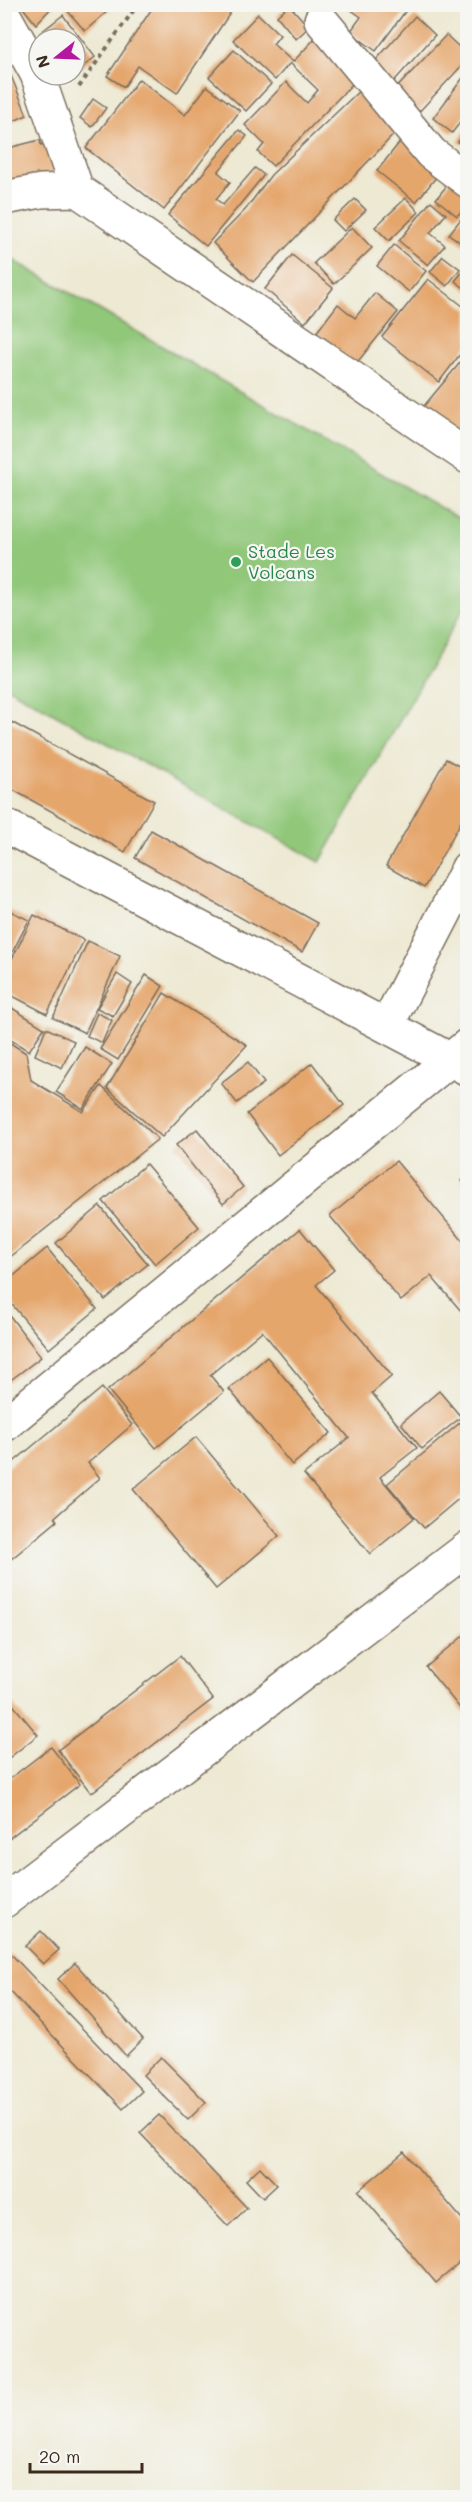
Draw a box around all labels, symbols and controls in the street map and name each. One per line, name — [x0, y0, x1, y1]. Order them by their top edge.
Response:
north arrow — [27, 27, 87, 87]
text: N — [30, 53, 54, 71]
place label: Stade Les Volcans — [248, 539, 335, 584]
marker: Stade Les Volcans — [229, 555, 243, 569]
scale bar — [30, 2436, 142, 2474]
text: 20 m — [39, 2444, 80, 2468]

